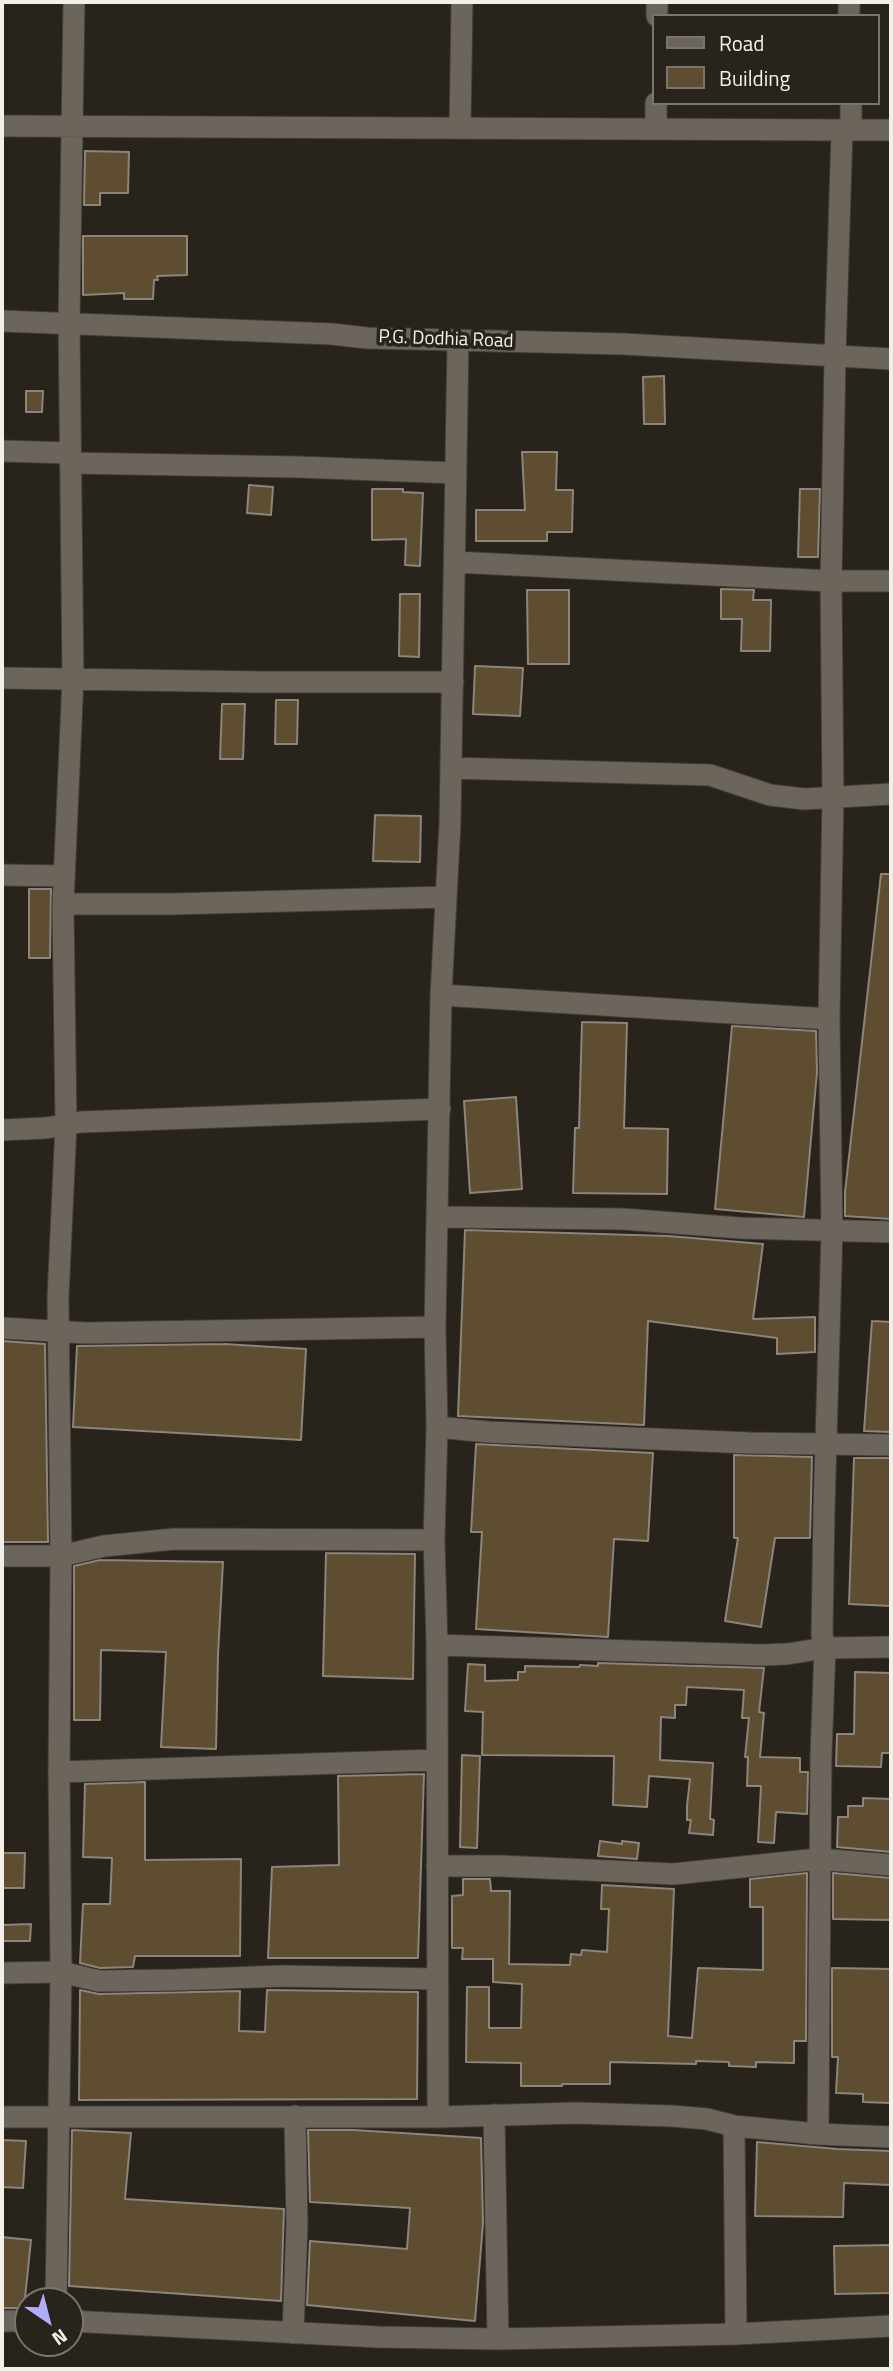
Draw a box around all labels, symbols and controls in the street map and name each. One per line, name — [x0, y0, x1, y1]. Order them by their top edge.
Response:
legend — [652, 14, 879, 105]
text: Road — [719, 27, 764, 59]
text: Building — [719, 62, 790, 94]
street label: P.G. Dodhia Road — [378, 326, 514, 354]
north arrow — [14, 2287, 84, 2357]
text: N — [46, 2322, 74, 2354]

